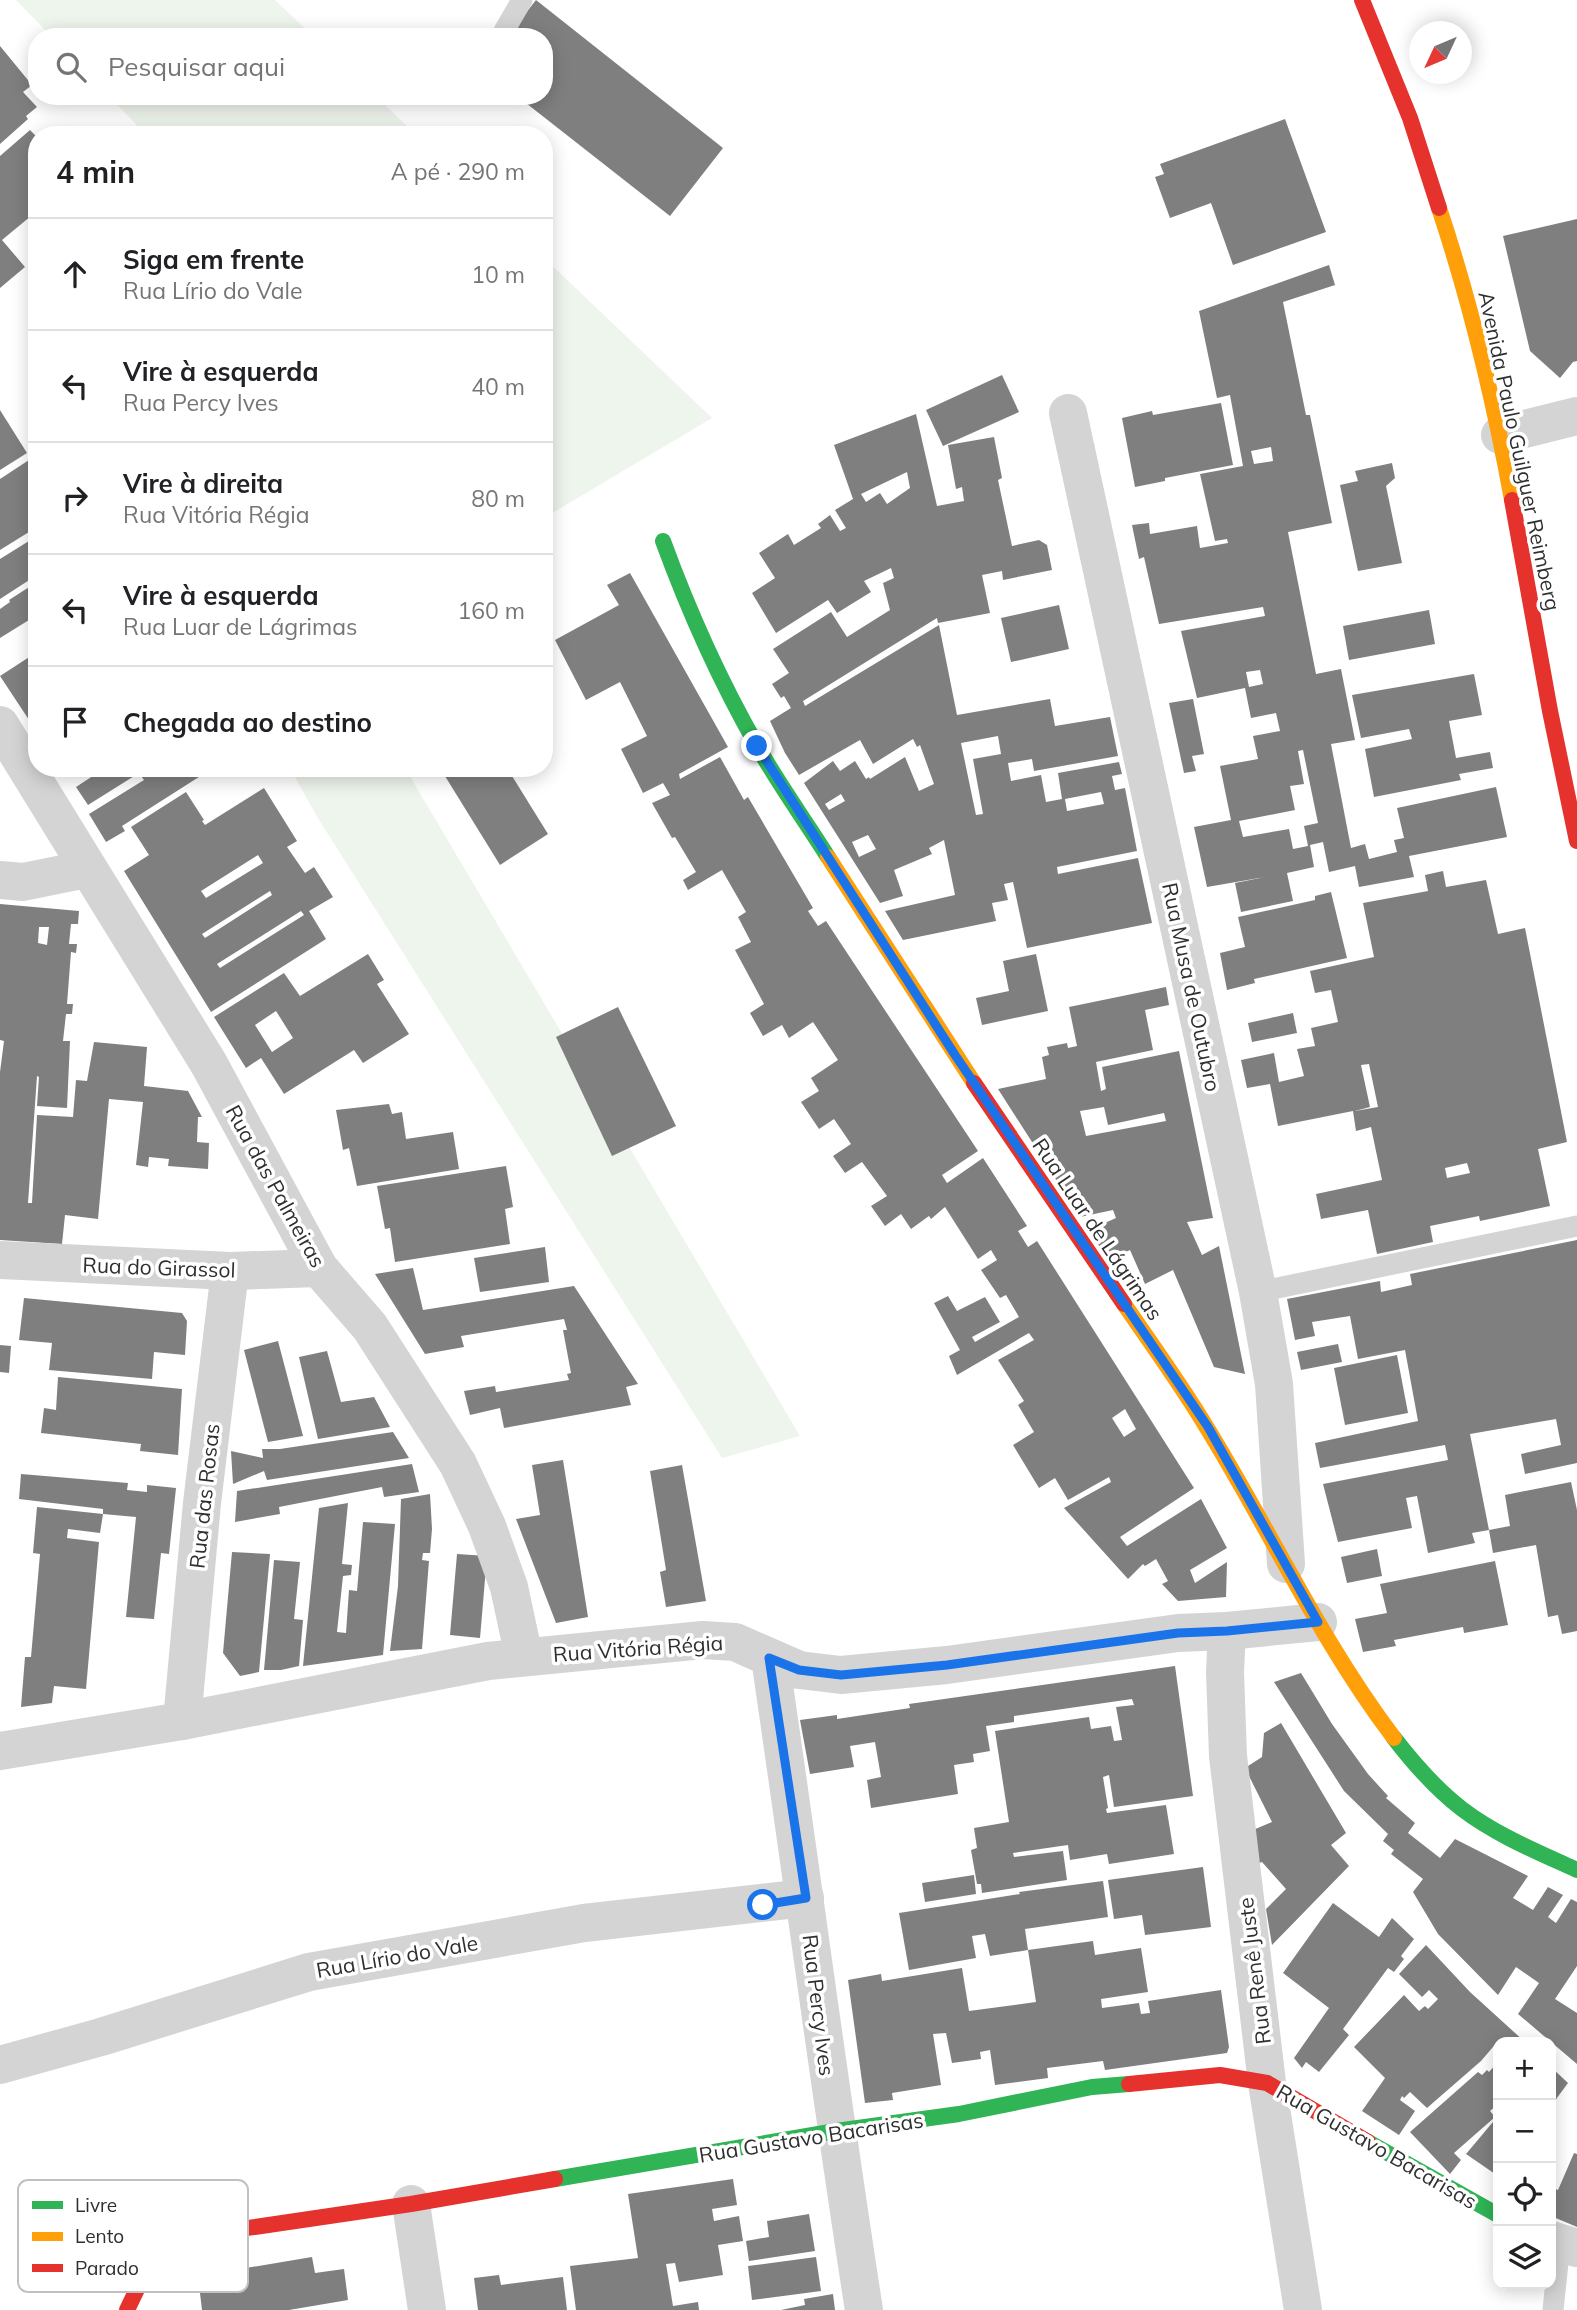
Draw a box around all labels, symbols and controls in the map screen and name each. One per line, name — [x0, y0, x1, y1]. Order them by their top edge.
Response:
north arrow — [1409, 21, 1472, 84]
search box — [28, 28, 553, 105]
icon: search — [52, 48, 90, 86]
text: Pesquisar aqui — [108, 50, 285, 83]
text: 4 min — [56, 153, 135, 191]
text: A pé · 290 m — [391, 157, 525, 186]
text: Siga em frente — [123, 243, 304, 276]
icon: ahead — [56, 255, 94, 293]
text: 10 m — [471, 260, 525, 289]
text: Rua Lírio do Vale — [123, 276, 302, 305]
street label: Avenida Paulo Guilguer Reimberg — [1473, 289, 1567, 613]
text: Vire à esquerda — [123, 355, 319, 388]
icon: left — [56, 367, 94, 405]
text: 40 m — [471, 372, 525, 401]
text: Rua Percy Ives — [123, 388, 279, 417]
text: Vire à direita — [123, 467, 283, 500]
icon: right — [56, 479, 94, 517]
text: 80 m — [471, 484, 525, 513]
text: Rua Vitória Régia — [123, 500, 310, 529]
text: Vire à esquerda — [123, 579, 319, 612]
icon: left — [56, 591, 94, 629]
text: 160 m — [457, 596, 525, 625]
text: Rua Luar de Lágrimas — [123, 612, 357, 641]
icon: arrive — [56, 703, 94, 741]
text: Chegada ao destino — [123, 706, 372, 739]
route end — [741, 730, 772, 761]
street label: Rua Musa de Outubro — [1157, 880, 1227, 1094]
street label: Rua das Palmeiras — [221, 1100, 331, 1272]
street label: Rua Luar de Lágrimas — [1027, 1133, 1169, 1325]
street label: Rua do Girassol — [82, 1251, 236, 1283]
street label: Rua das Rosas — [183, 1422, 225, 1570]
street label: Rua Vitória Régia — [552, 1629, 724, 1667]
route start — [747, 1889, 778, 1920]
street label: Rua Renê Juste — [1232, 1896, 1276, 2046]
street label: Rua Lírio do Vale — [314, 1929, 480, 1983]
street label: Rua Percy Ives — [797, 1933, 841, 2077]
map controls — [1493, 2037, 1556, 2289]
button: + — [1493, 2037, 1556, 2100]
street label: Rua Gustavo Bacarisas — [1272, 2078, 1482, 2214]
button: − — [1493, 2100, 1556, 2163]
street label: Rua Gustavo Bacarisas — [697, 2106, 925, 2168]
button: locate — [1493, 2163, 1556, 2226]
legend — [18, 2180, 248, 2292]
text: Livre — [75, 2193, 117, 2217]
text: Lento — [75, 2224, 124, 2248]
button: layers — [1493, 2226, 1556, 2289]
text: Parado — [75, 2256, 139, 2280]

